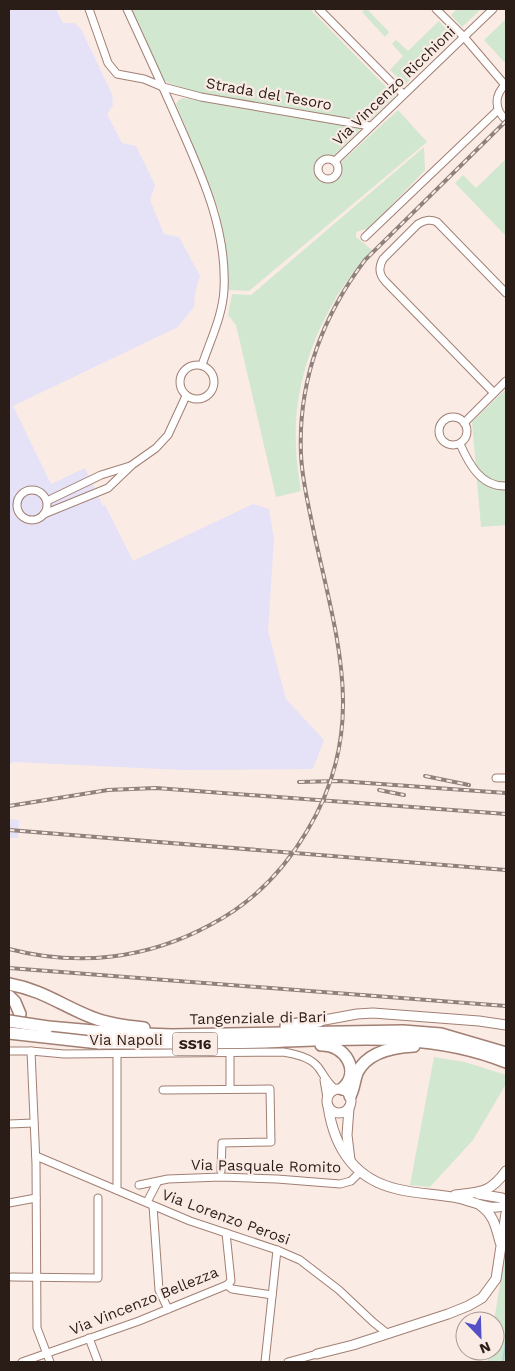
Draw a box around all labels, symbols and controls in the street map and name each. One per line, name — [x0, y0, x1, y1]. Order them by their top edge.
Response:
street label: Via Vincenzo Ricchioni — [329, 23, 459, 149]
street label: Strada del Tesoro — [205, 74, 333, 114]
street label: Tangenziale di Bari — [189, 1008, 327, 1028]
street label: Via Napoli — [89, 1031, 163, 1049]
road number: SS16 — [172, 1032, 218, 1056]
street label: Via Pasquale Romito — [191, 1156, 341, 1176]
street label: Via Lorenzo Perosi — [159, 1185, 293, 1249]
street label: Via Vincenzo Bellezza — [67, 1263, 221, 1339]
north arrow — [455, 1311, 505, 1361]
text: N — [477, 1339, 493, 1357]

